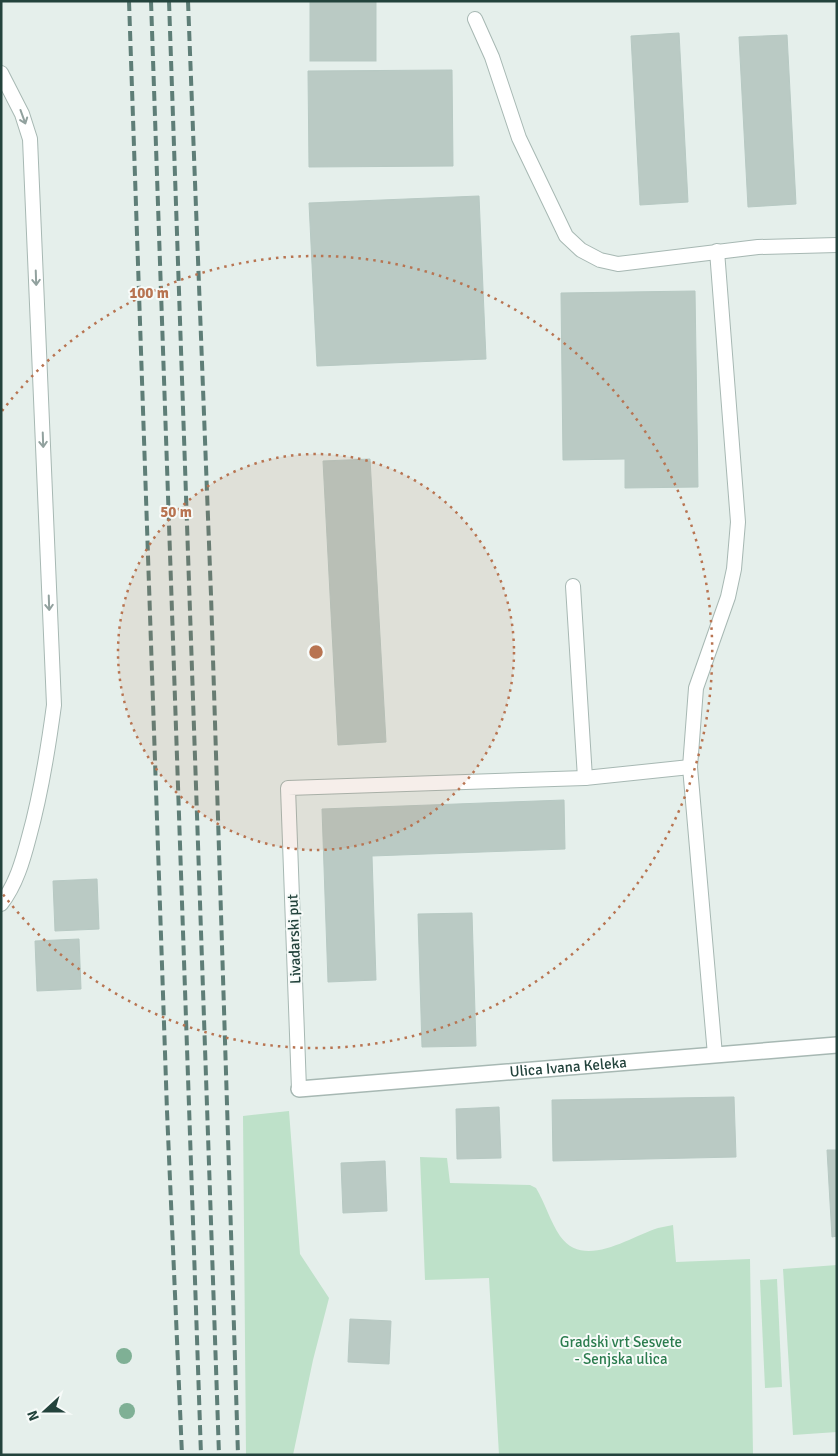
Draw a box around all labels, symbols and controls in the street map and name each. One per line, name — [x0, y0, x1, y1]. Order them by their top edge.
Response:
one-way arrow — [19, 109, 28, 124]
one-way arrow — [31, 270, 40, 286]
text: 100 m — [129, 284, 169, 302]
one-way arrow — [38, 432, 47, 448]
text: 50 m — [160, 503, 192, 521]
one-way arrow — [45, 595, 54, 611]
centre of rings — [307, 643, 325, 661]
street label: Livadarski put — [283, 894, 305, 984]
street label: Ulica Ivana Keleka — [509, 1053, 627, 1081]
park label: Gradski vrt Sesvete - Senjska ulica — [560, 1333, 682, 1368]
north arrow — [20, 1386, 70, 1436]
text: N — [24, 1408, 43, 1423]

